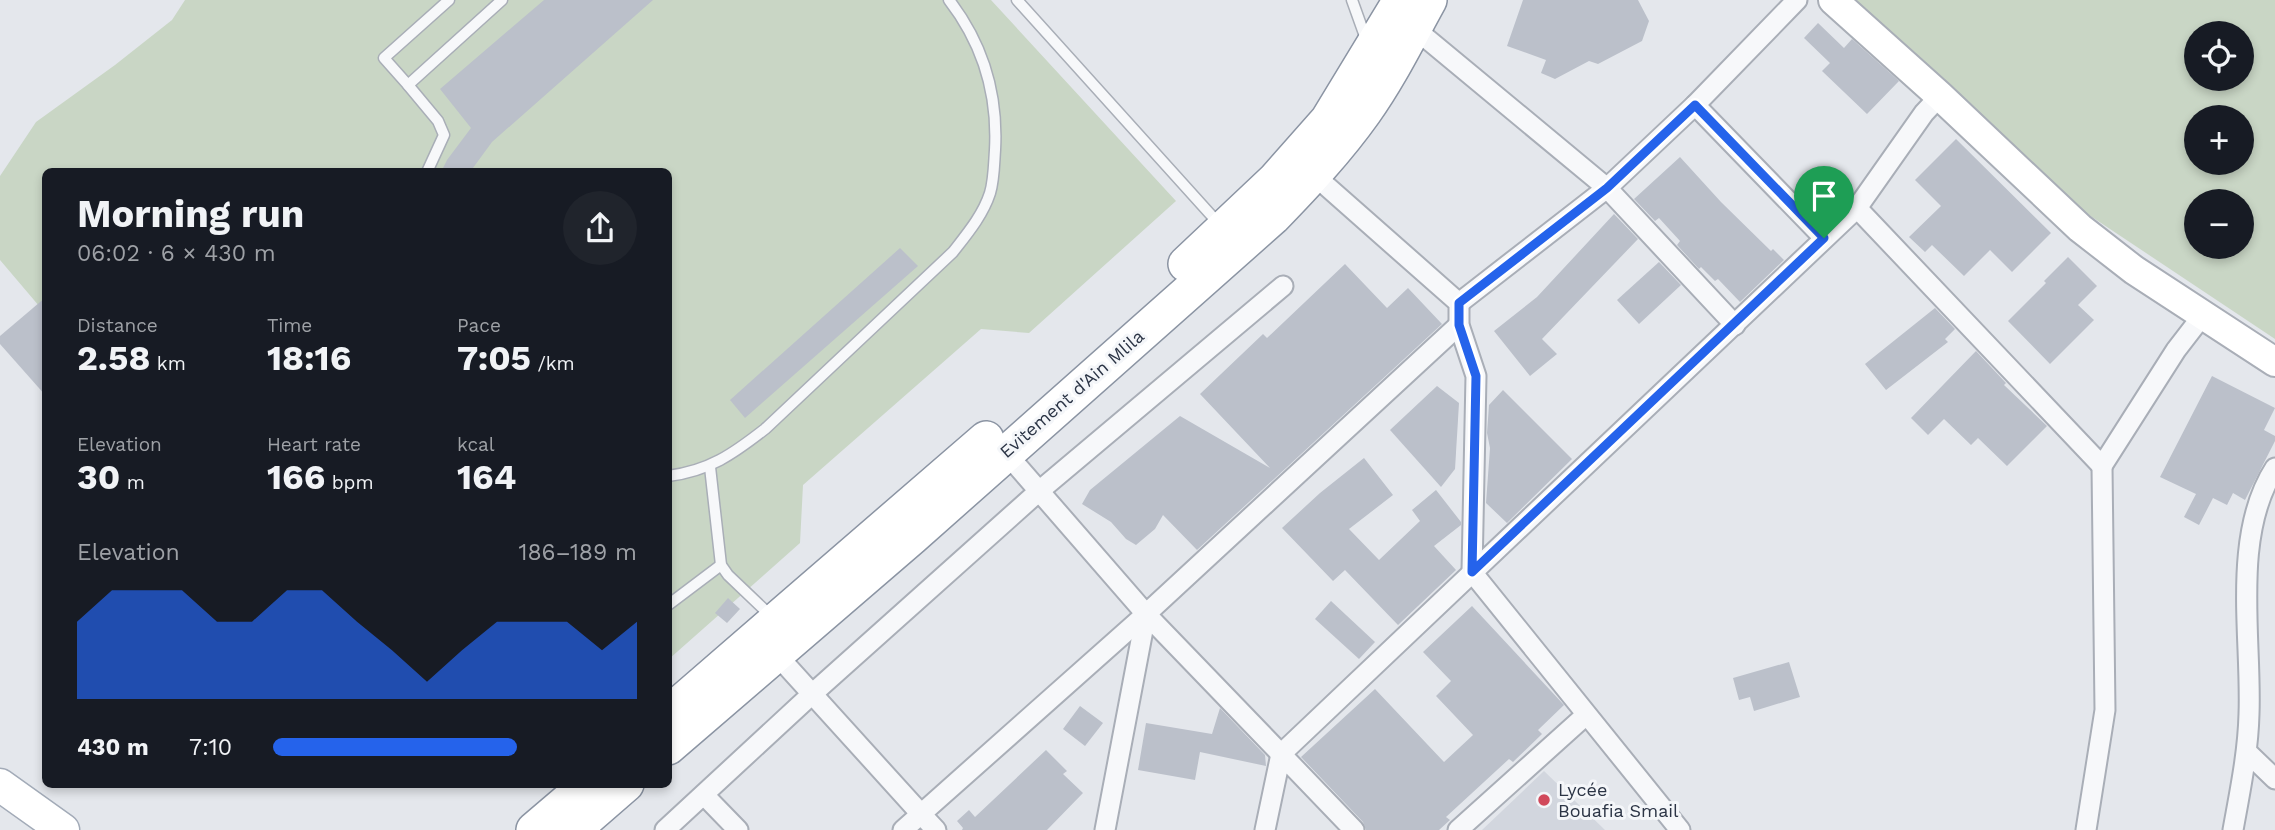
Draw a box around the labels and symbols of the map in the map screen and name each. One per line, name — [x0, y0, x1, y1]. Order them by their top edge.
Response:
pin — [1794, 166, 1854, 238]
street label: Evitement d'Ain Mlila — [995, 325, 1148, 462]
place label: Lycée Bouafia Smail — [1558, 779, 1679, 821]
marker: Lycée Bouafia Smail — [1536, 792, 1552, 808]

